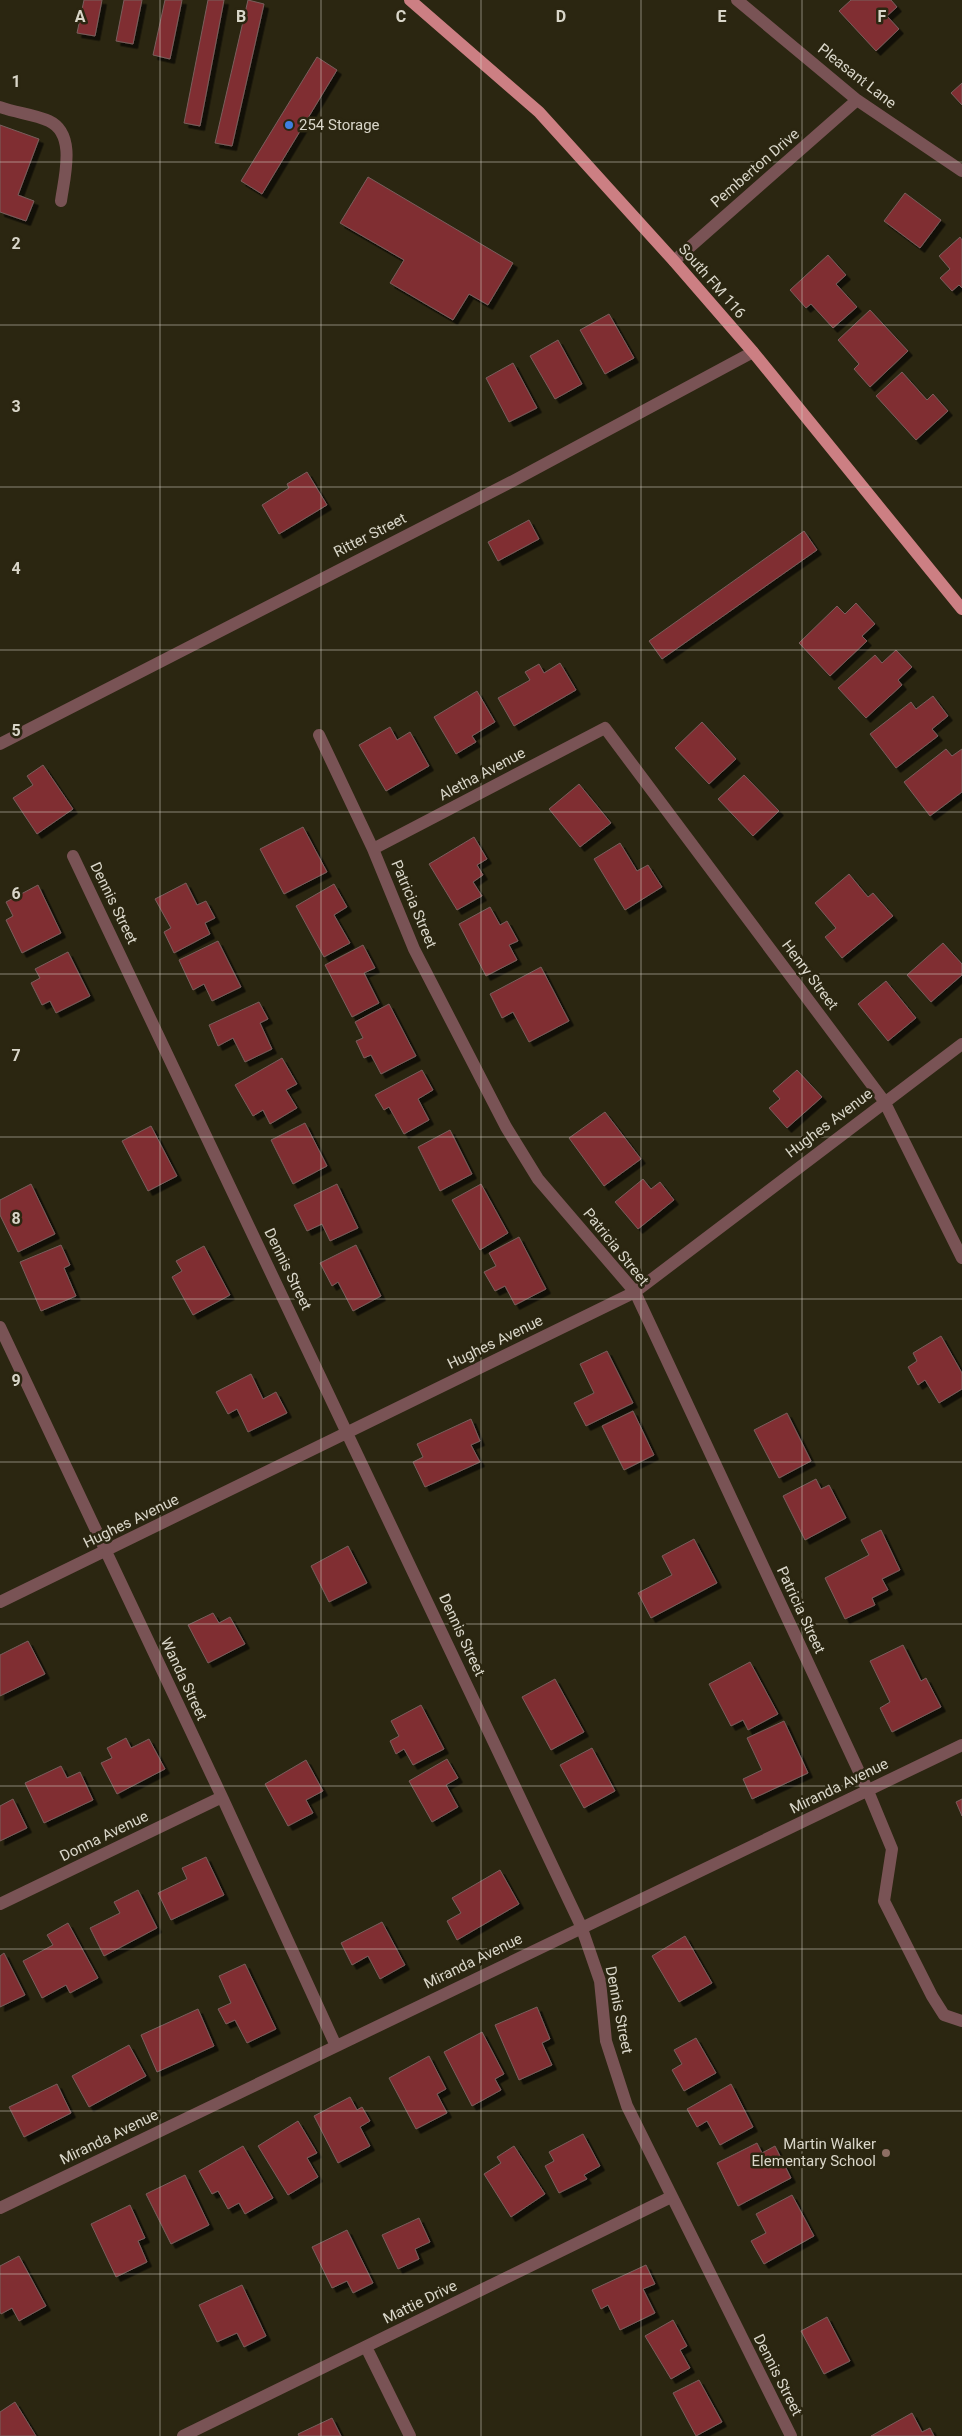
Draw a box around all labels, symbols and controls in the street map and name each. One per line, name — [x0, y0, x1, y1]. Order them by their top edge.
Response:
text: A — [75, 7, 86, 26]
text: B — [236, 7, 246, 26]
text: C — [396, 7, 406, 26]
text: D — [556, 7, 566, 26]
text: E — [718, 7, 727, 26]
text: F — [878, 7, 887, 26]
street label: Pleasant Lane — [814, 40, 900, 112]
text: 1 — [11, 72, 21, 91]
place label: 254 Storage — [299, 116, 380, 134]
marker: 254 Storage — [283, 119, 295, 131]
street label: Pemberton Drive — [707, 125, 803, 211]
text: 2 — [11, 234, 21, 253]
street label: South FM 116 — [675, 240, 749, 322]
text: 3 — [11, 397, 21, 416]
street label: Ritter Street — [331, 509, 409, 561]
text: 4 — [11, 559, 21, 578]
text: 5 — [11, 721, 21, 740]
street label: Aletha Avenue — [436, 744, 528, 804]
street label: Patricia Street — [387, 857, 441, 951]
street label: Dennis Street — [86, 859, 142, 947]
text: 6 — [11, 884, 21, 903]
street label: Henry Street — [778, 937, 842, 1013]
text: 7 — [11, 1046, 21, 1065]
street label: Hughes Avenue — [782, 1084, 876, 1162]
street label: Patricia Street — [579, 1205, 653, 1289]
text: 8 — [11, 1209, 21, 1228]
street label: Dennis Street — [260, 1225, 316, 1313]
street label: Hughes Avenue — [444, 1311, 546, 1373]
text: 9 — [11, 1371, 21, 1390]
street label: Hughes Avenue — [80, 1490, 182, 1552]
street label: Patricia Street — [773, 1564, 829, 1657]
street label: Dennis Street — [435, 1591, 489, 1679]
street label: Wanda Street — [157, 1635, 211, 1723]
street label: Miranda Avenue — [787, 1754, 891, 1818]
street label: Donna Avenue — [57, 1807, 151, 1865]
street label: Miranda Avenue — [421, 1929, 525, 1993]
street label: Dennis Street — [602, 1965, 636, 2056]
street label: Miranda Avenue — [57, 2105, 161, 2169]
place label: Martin Walker Elementary School — [752, 2135, 876, 2170]
marker: Martin Walker Elementary School — [880, 2147, 892, 2159]
street label: Mattie Drive — [380, 2276, 460, 2328]
street label: Dennis Street — [750, 2331, 806, 2419]

